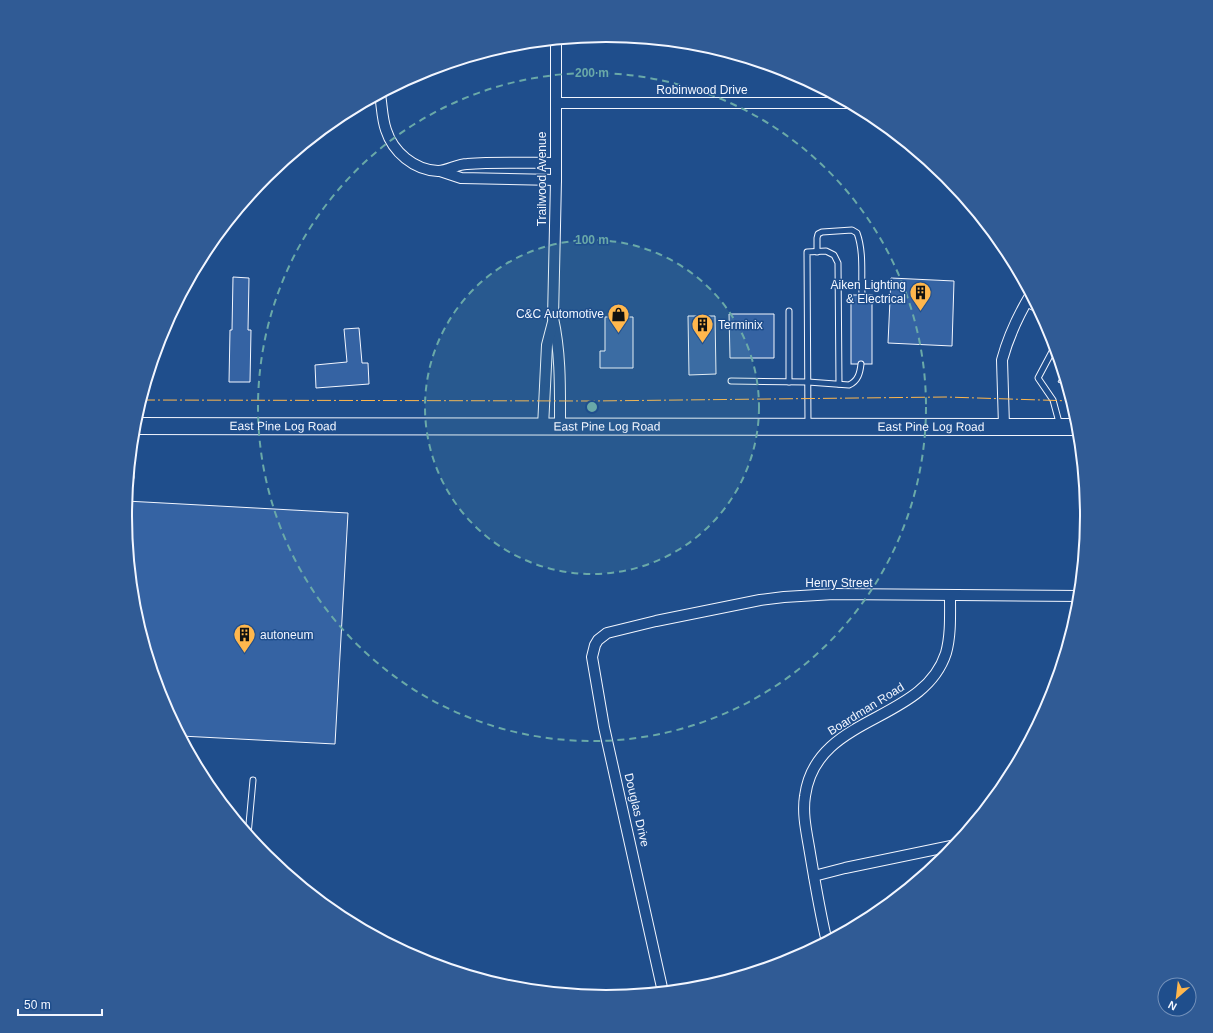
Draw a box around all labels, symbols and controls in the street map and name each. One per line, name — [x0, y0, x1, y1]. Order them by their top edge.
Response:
text: 200 m — [575, 66, 609, 80]
street label: Robinwood Drive — [656, 83, 748, 97]
street label: Trailwood Avenue — [535, 131, 549, 226]
text: 100 m — [575, 233, 609, 247]
place label: Aiken Lighting & Electrical — [831, 278, 906, 306]
building icon: Aiken Lighting & Electrical — [908, 279, 934, 312]
shop icon: C&C Automotive — [606, 301, 632, 334]
place label: C&C Automotive — [516, 307, 604, 321]
building icon: Terminix — [689, 312, 715, 345]
place label: Terminix — [718, 318, 763, 332]
centre of rings — [585, 400, 599, 414]
street label: East Pine Log Road — [230, 419, 336, 433]
street label: East Pine Log Road — [554, 419, 660, 434]
street label: East Pine Log Road — [878, 420, 984, 434]
street label: Henry Street — [805, 576, 873, 590]
building icon: autoneum — [231, 622, 257, 655]
place label: autoneum — [260, 628, 313, 642]
street label: Boardman Road — [825, 680, 907, 738]
street label: Douglas Drive — [622, 772, 652, 849]
north arrow — [1157, 977, 1197, 1017]
scale bar — [18, 991, 102, 1017]
text: 50 m — [24, 998, 51, 1012]
text: N — [1166, 999, 1179, 1013]

